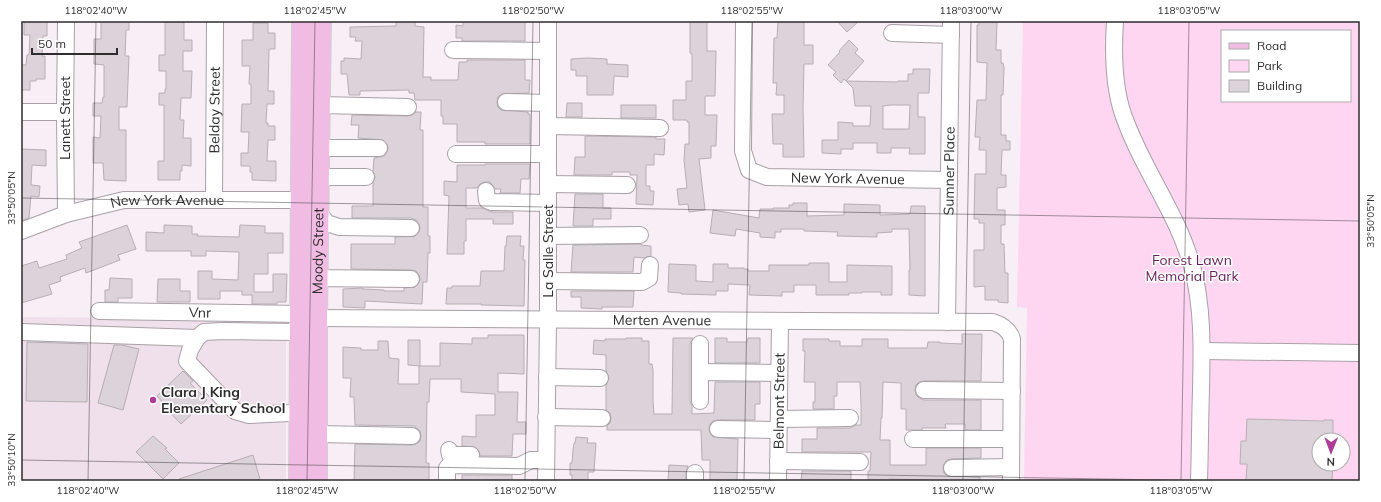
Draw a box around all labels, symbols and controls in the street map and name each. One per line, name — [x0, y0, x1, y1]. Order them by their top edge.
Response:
text: 118°02'40"W — [65, 4, 127, 17]
text: 118°02'45"W — [284, 4, 346, 17]
text: 118°02'50"W — [502, 4, 564, 17]
text: 118°02'55"W — [721, 4, 783, 17]
text: 118°03'00"W — [940, 4, 1002, 17]
text: 118°03'05"W — [1158, 4, 1220, 17]
scale bar — [32, 30, 117, 56]
legend — [1221, 30, 1351, 102]
text: 50 m — [38, 36, 66, 51]
text: Road — [1257, 38, 1286, 53]
text: Park — [1257, 58, 1283, 73]
street label: Belday Street — [205, 66, 224, 154]
street label: Lanett Street — [56, 76, 74, 160]
text: Building — [1257, 78, 1302, 93]
street label: Sumner Place — [939, 126, 959, 216]
street label: New York Avenue — [791, 168, 905, 188]
text: 33°50'05"N — [5, 171, 18, 225]
street label: New York Avenue — [108, 191, 224, 212]
text: 33°50'05"N — [1364, 194, 1377, 248]
street label: La Salle Street — [539, 204, 557, 298]
street label: Moody Street — [308, 208, 327, 294]
park label: Forest Lawn Memorial Park — [1145, 251, 1239, 285]
street label: Vnr — [189, 303, 212, 322]
street label: Merten Avenue — [613, 311, 711, 329]
street label: Belmont Street — [769, 353, 789, 449]
place label: Clara J King Elementary School — [161, 383, 285, 417]
marker: Clara J King Elementary School — [148, 395, 158, 405]
north arrow — [1311, 432, 1351, 472]
text: 33°50'10"N — [5, 433, 18, 487]
text: N — [1327, 455, 1335, 469]
text: 118°02'40"W — [57, 484, 119, 497]
text: 118°02'45"W — [276, 484, 338, 497]
text: 118°02'50"W — [494, 484, 556, 497]
text: 118°02'55"W — [713, 484, 775, 497]
text: 118°03'00"W — [932, 484, 994, 497]
text: 118°03'05"W — [1150, 484, 1212, 497]

